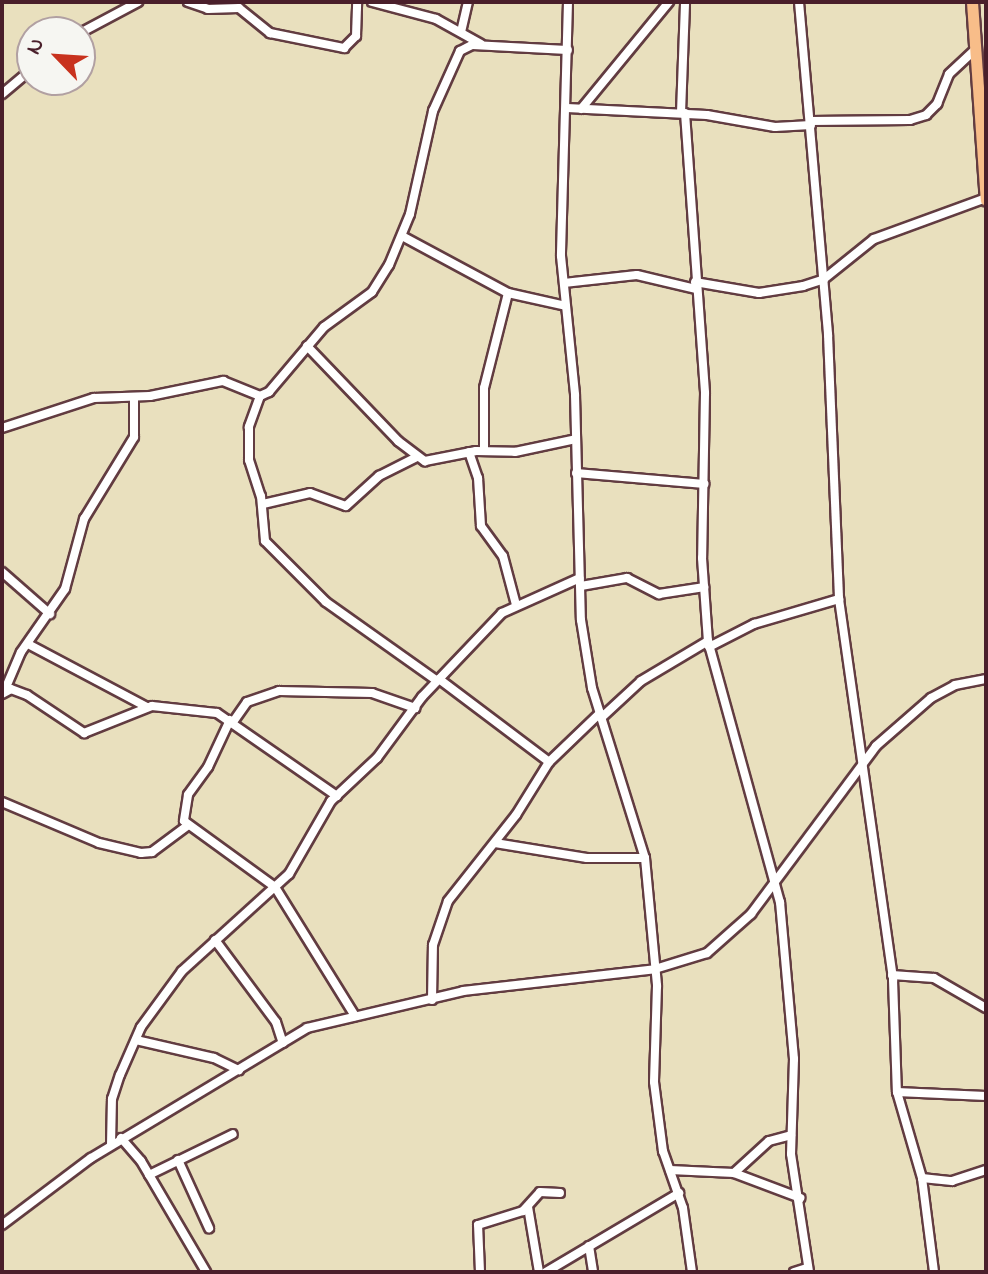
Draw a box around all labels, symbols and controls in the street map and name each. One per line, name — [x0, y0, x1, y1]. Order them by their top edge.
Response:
north arrow — [16, 16, 96, 96]
text: N — [18, 33, 54, 60]

